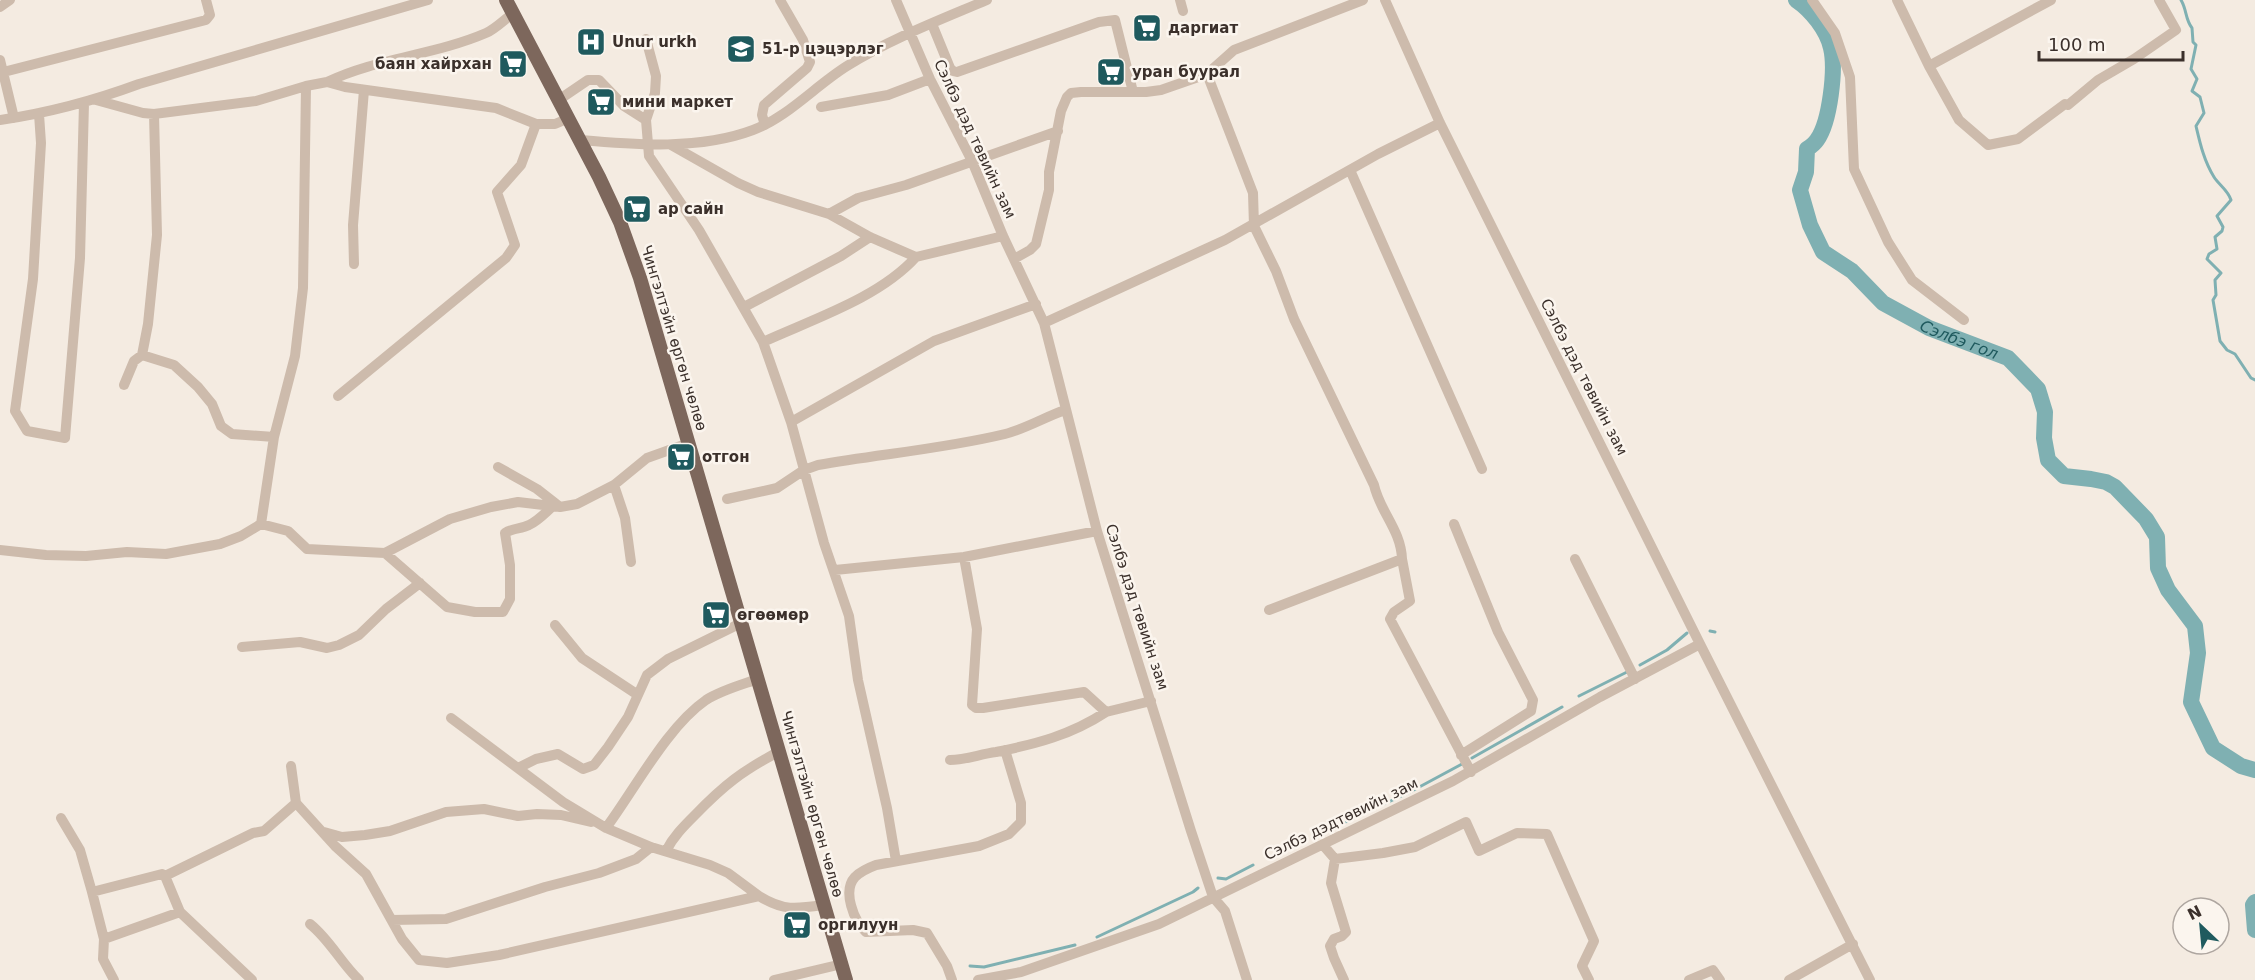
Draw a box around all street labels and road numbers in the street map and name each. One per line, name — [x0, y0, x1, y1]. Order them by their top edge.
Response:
street label: Сэлбэ дэд төвийн зам — [930, 57, 1020, 221]
street label: Чингэлтэйн өргөн чөлөө — [637, 243, 711, 433]
street label: Сэлбэ дэд төвийн зам — [1537, 296, 1631, 458]
street label: Сэлбэ дэд төвийн зам — [1102, 522, 1172, 692]
street label: Чингэлтэйн өргөн чөлөө — [777, 709, 847, 899]
street label: Сэлбэ дэдтөвийн зам — [1261, 774, 1421, 864]

